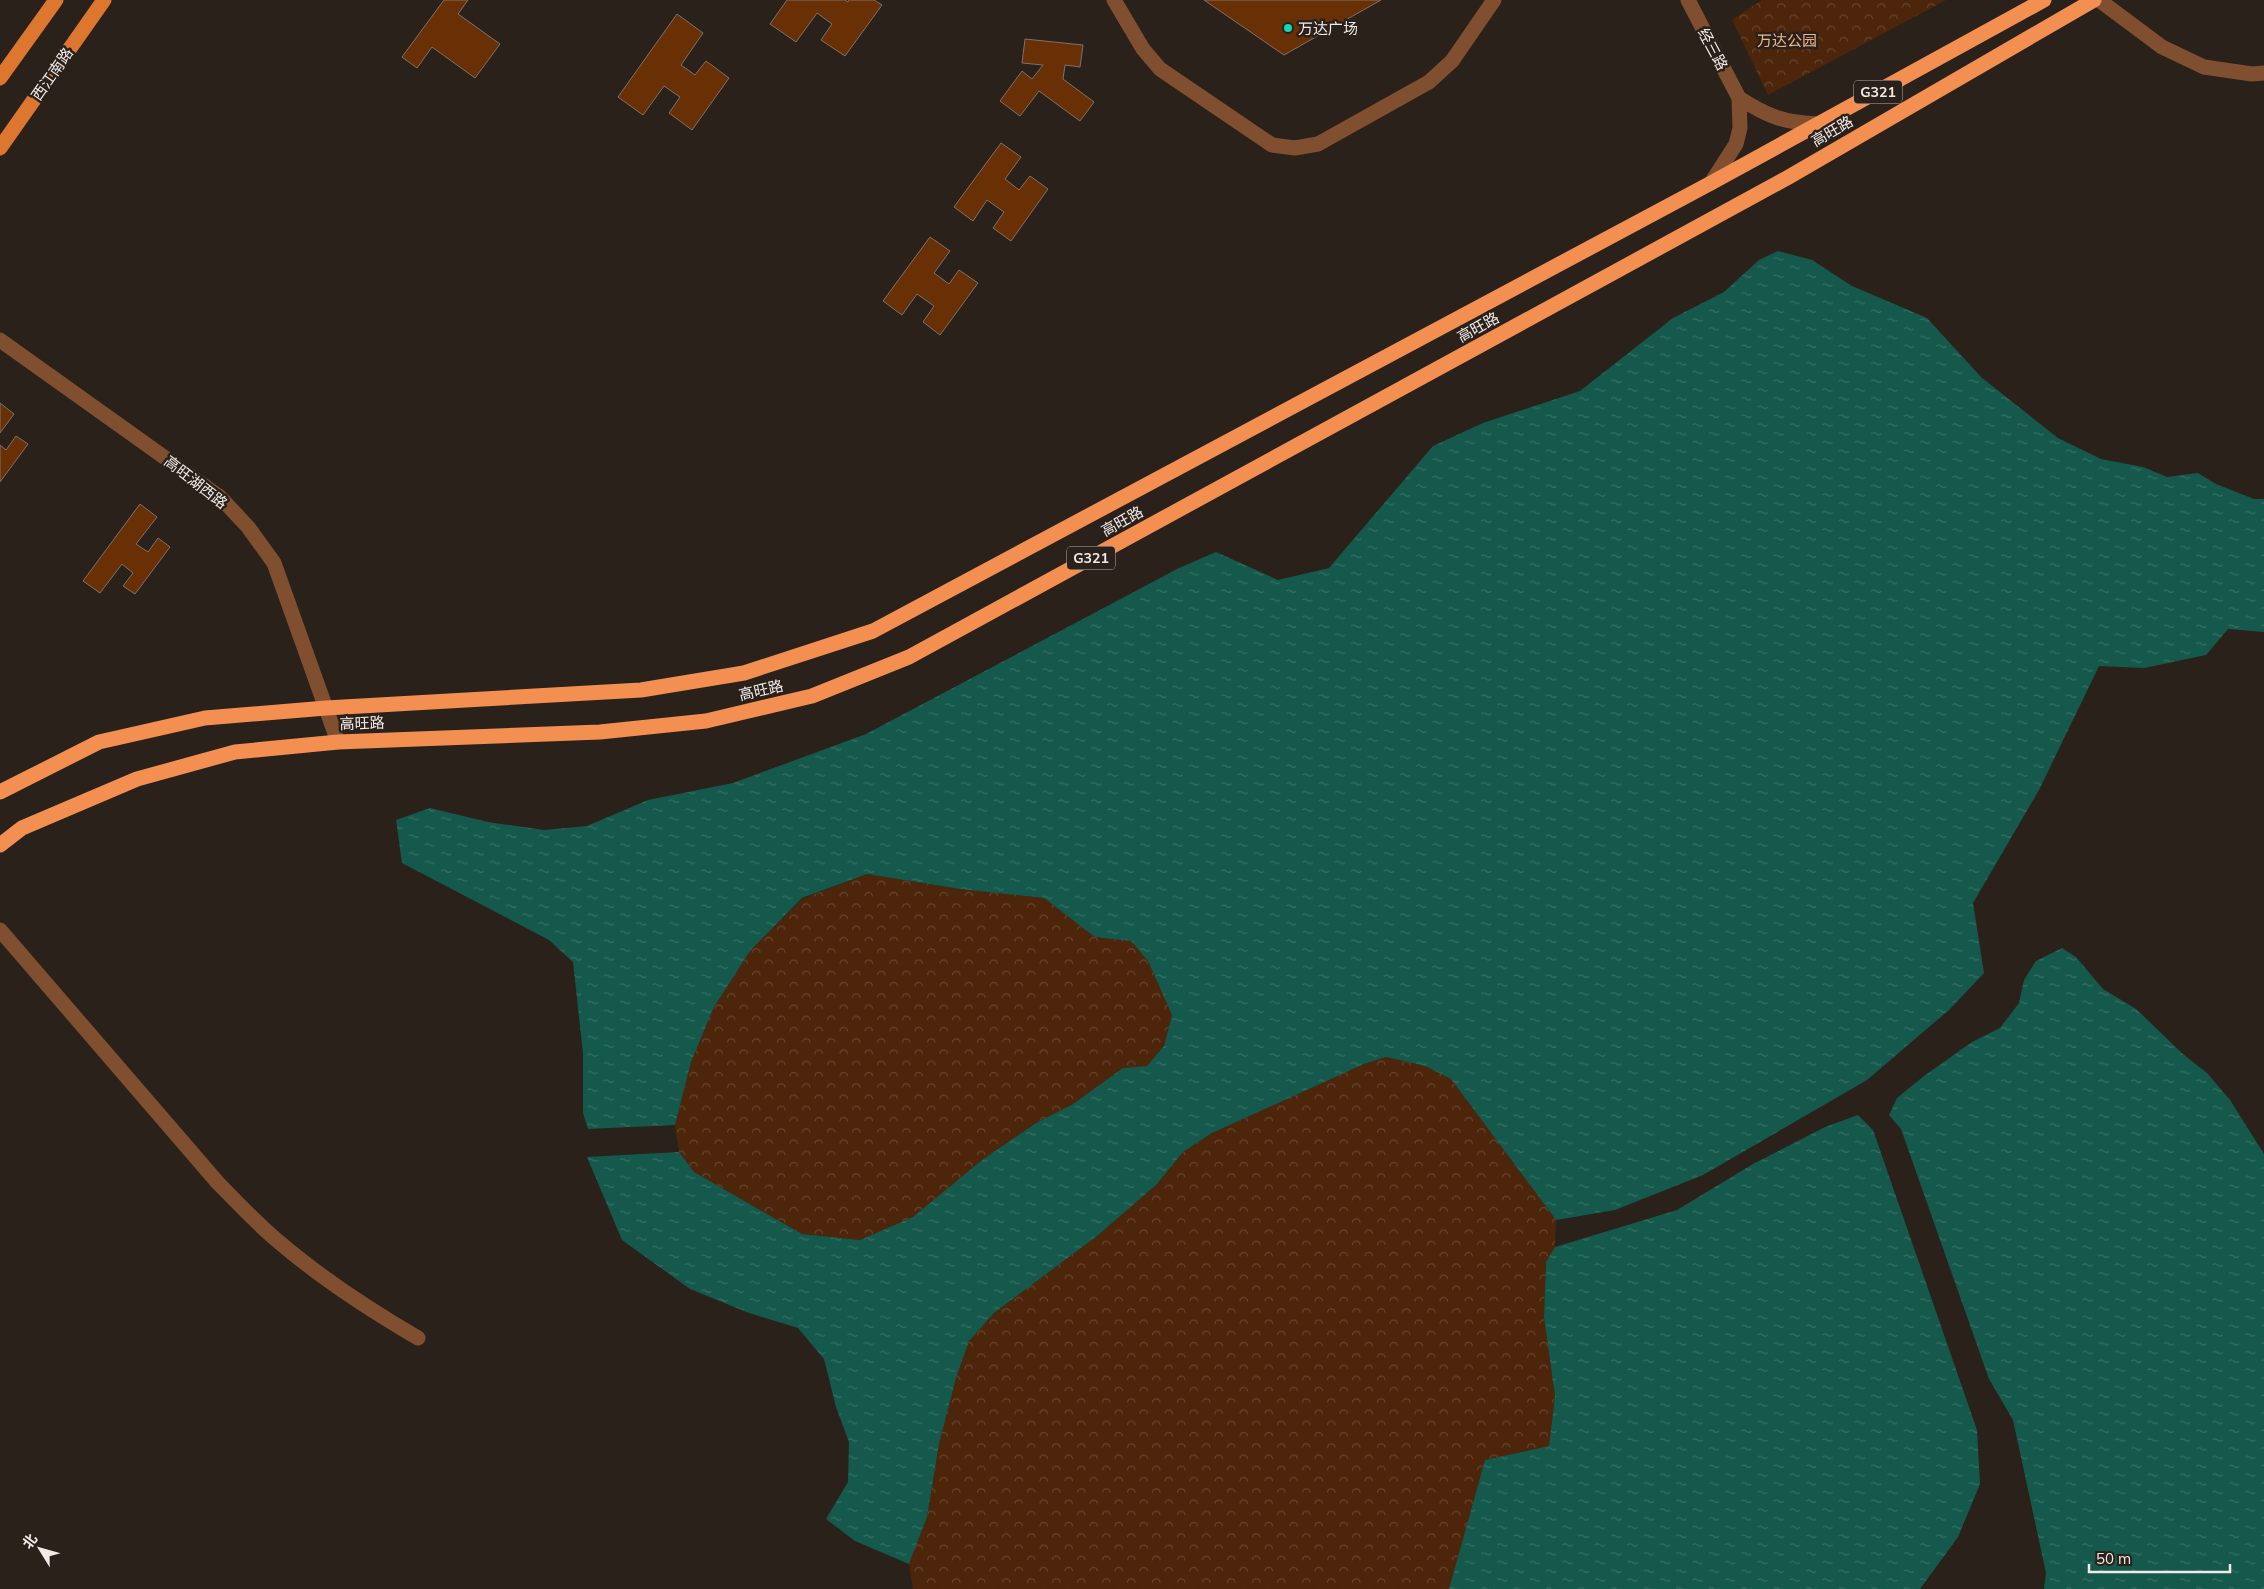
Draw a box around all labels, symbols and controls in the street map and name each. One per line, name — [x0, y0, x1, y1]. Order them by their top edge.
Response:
place label: 万达广场 — [1298, 19, 1358, 38]
marker: 万达广场 — [1282, 22, 1294, 34]
street label: 经三路 — [1694, 25, 1732, 73]
park label: 万达公园 — [1757, 31, 1817, 50]
street label: 西江南路 — [27, 44, 77, 104]
road number: G321 — [1854, 80, 1902, 104]
street label: 高旺路 — [1808, 112, 1856, 150]
street label: 高旺路 — [1454, 308, 1502, 346]
street label: 高旺湖西路 — [161, 451, 231, 513]
street label: 高旺路 — [1098, 502, 1146, 540]
road number: G321 — [1067, 546, 1115, 570]
street label: 高旺路 — [737, 676, 785, 704]
street label: 高旺路 — [339, 713, 385, 733]
north arrow — [15, 1524, 65, 1574]
text: 北 — [18, 1530, 41, 1552]
scale bar — [2089, 1542, 2230, 1574]
text: 50 m — [2096, 1549, 2131, 1568]

